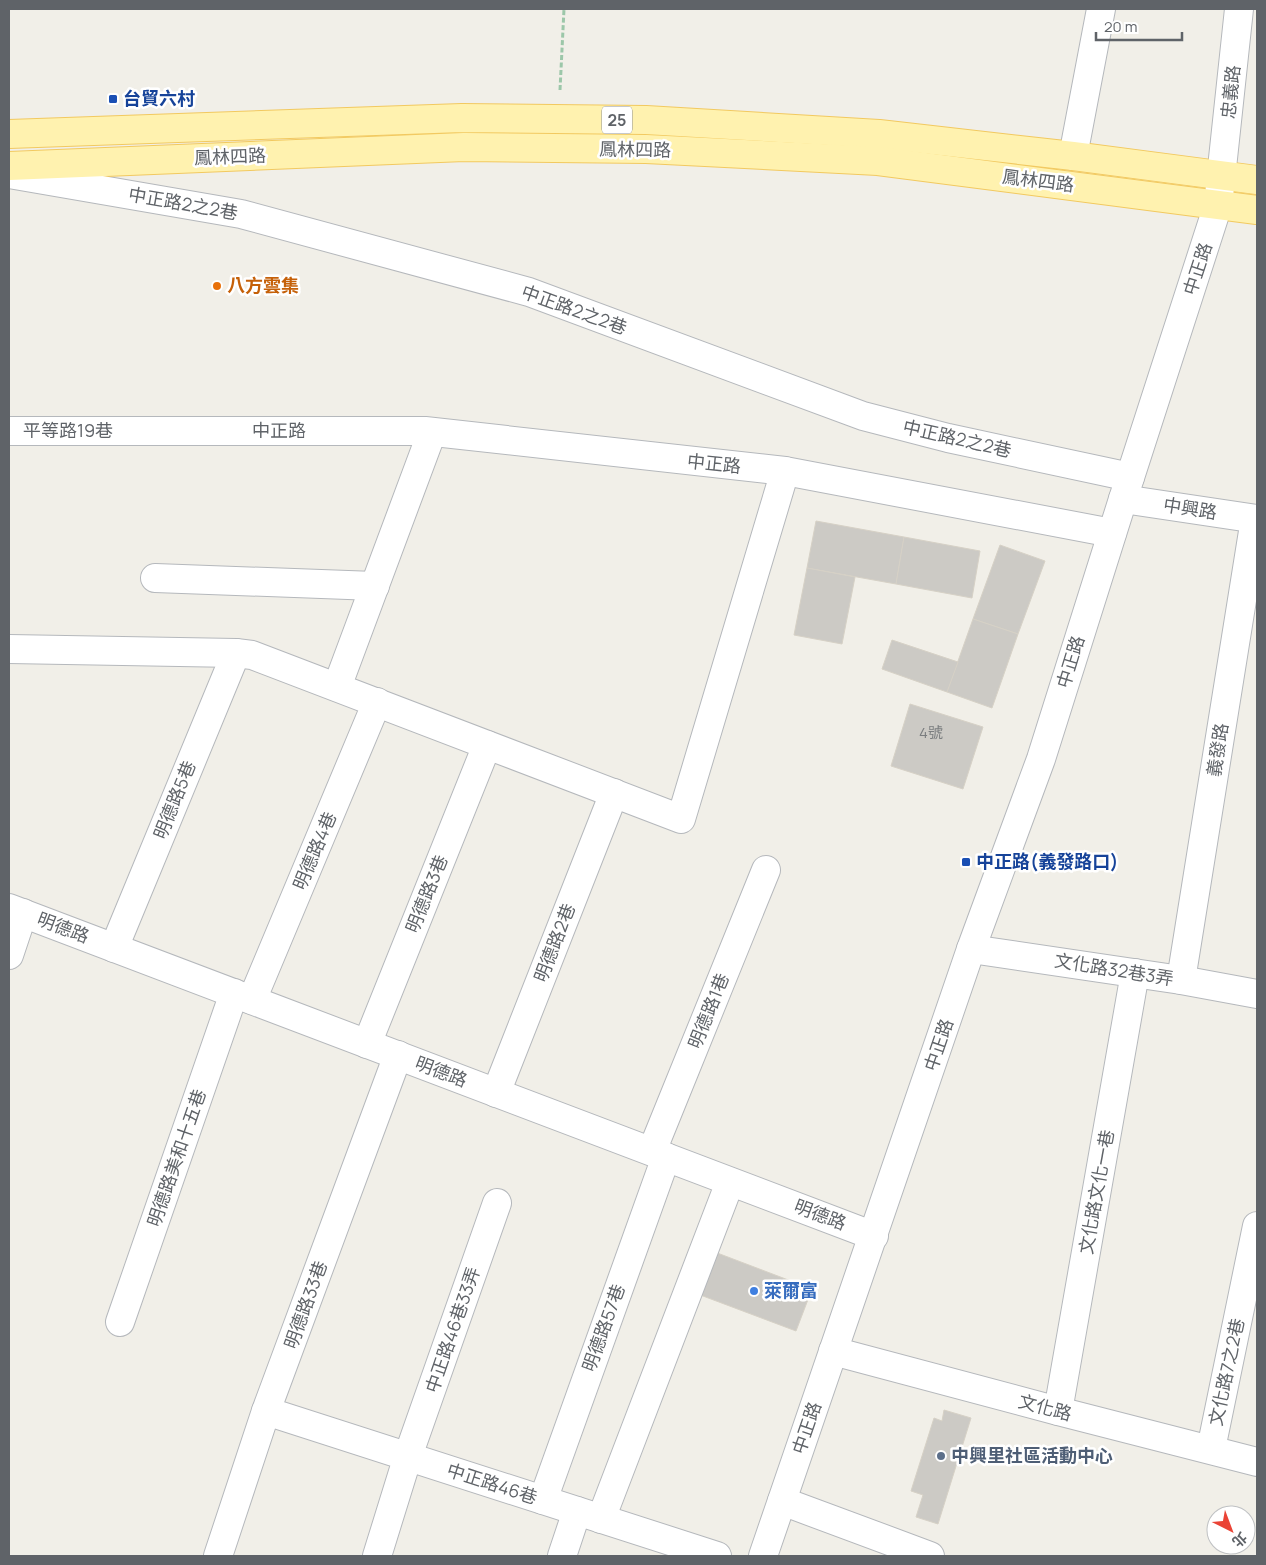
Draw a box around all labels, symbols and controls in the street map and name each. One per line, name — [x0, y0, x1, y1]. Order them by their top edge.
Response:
scale bar — [1096, 10, 1182, 42]
text: 20 m — [1104, 16, 1137, 37]
street label: 忠義路 — [1215, 64, 1245, 120]
place label: 台貿六村 — [123, 86, 195, 110]
marker: 台貿六村 — [107, 93, 119, 105]
road number: 25 — [602, 106, 632, 134]
street label: 鳳林四路 — [599, 136, 671, 162]
street label: 鳳林四路 — [194, 143, 266, 169]
street label: 鳳林四路 — [1001, 164, 1075, 196]
street label: 中正路2之2巷 — [127, 182, 240, 224]
street label: 中正路 — [1177, 239, 1217, 298]
place label: 八方雲集 — [227, 273, 299, 297]
street label: 中正路2之2巷 — [518, 279, 630, 339]
marker: 八方雲集 — [211, 280, 223, 292]
street label: 中正路2之2巷 — [901, 414, 1014, 462]
street label: 平等路19巷 — [23, 418, 113, 442]
street label: 中正路 — [252, 418, 306, 442]
street label: 中正路 — [686, 448, 742, 478]
street label: 中興路 — [1162, 492, 1219, 524]
street label: 中正路 — [1051, 632, 1089, 691]
street label: 義發路 — [1201, 721, 1233, 778]
house number: 4號 — [919, 722, 943, 743]
street label: 明德路5巷 — [148, 757, 201, 842]
street label: 明德路4巷 — [287, 808, 341, 893]
place label: 中正路(義發路口) — [976, 849, 1118, 873]
street label: 明德路3巷 — [400, 851, 453, 936]
marker: 中正路(義發路口) — [960, 856, 972, 868]
street label: 明德路2巷 — [528, 900, 580, 985]
street label: 明德路 — [34, 906, 93, 948]
street label: 文化路32巷3弄 — [1053, 948, 1175, 990]
street label: 明德路1巷 — [682, 969, 734, 1052]
street label: 中正路 — [918, 1015, 958, 1074]
street label: 明德路 — [412, 1050, 471, 1092]
street label: 明德路美和十五巷 — [141, 1086, 211, 1230]
street label: 文化路文化一巷 — [1073, 1128, 1119, 1256]
street label: 明德路 — [791, 1193, 850, 1235]
street label: 明德路33巷 — [278, 1257, 332, 1352]
street label: 中正路46巷33弄 — [419, 1264, 485, 1396]
place label: 萊爾富 — [764, 1278, 818, 1302]
street label: 明德路57巷 — [576, 1281, 630, 1375]
marker: 萊爾富 — [748, 1285, 760, 1297]
street label: 文化路7之2巷 — [1203, 1316, 1249, 1428]
street label: 文化路 — [1016, 1388, 1074, 1426]
street label: 中正路 — [786, 1398, 826, 1457]
place label: 中興里社區活動中心 — [951, 1443, 1113, 1467]
marker: 中興里社區活動中心 — [935, 1450, 947, 1462]
street label: 中正路46巷 — [444, 1457, 541, 1509]
north arrow — [1206, 1505, 1256, 1555]
text: 北 — [1228, 1528, 1252, 1552]

